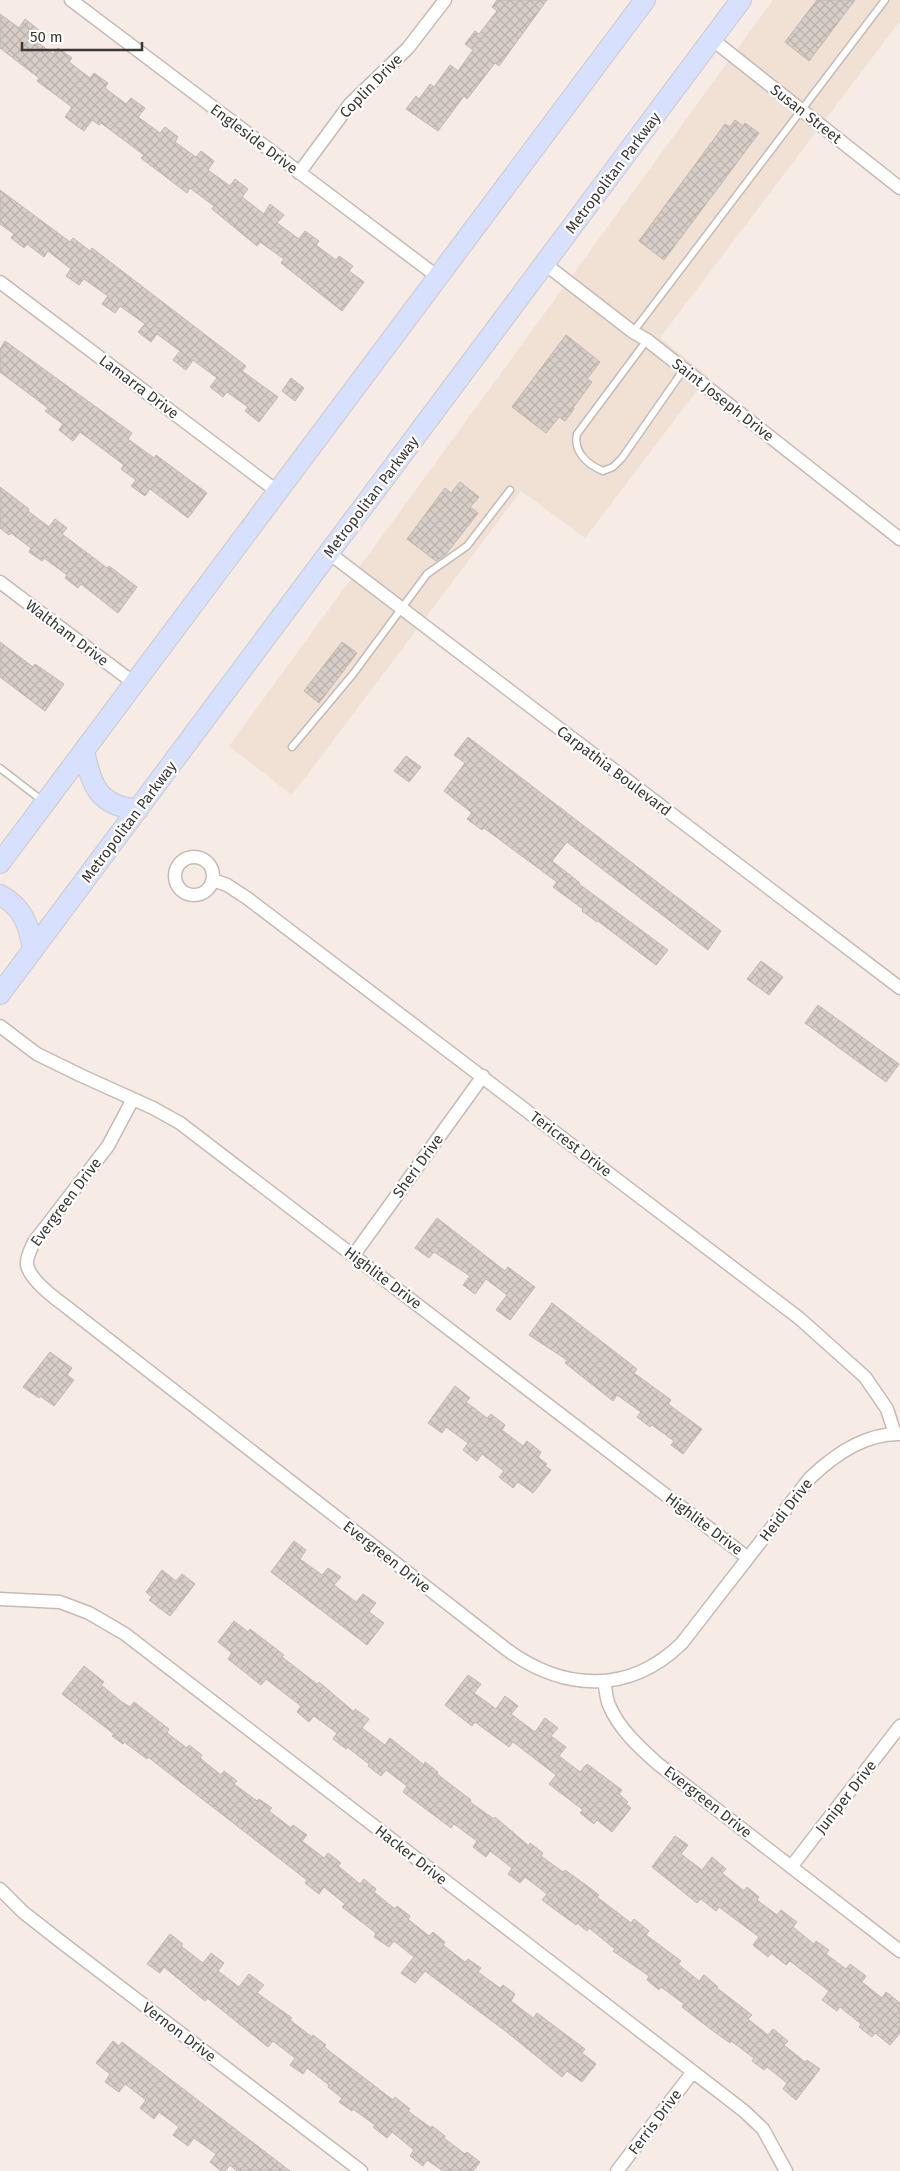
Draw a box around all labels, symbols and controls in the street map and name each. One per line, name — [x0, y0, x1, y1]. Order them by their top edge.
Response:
scale bar — [22, 20, 142, 52]
text: 50 m — [30, 28, 63, 46]
street label: Coplin Drive — [336, 50, 406, 122]
street label: Susan Street — [767, 81, 846, 148]
street label: Engleside Drive — [207, 100, 301, 178]
street label: Metropolitan Parkway — [561, 108, 665, 237]
street label: Lamarra Drive — [96, 351, 182, 423]
street label: Saint Joseph Drive — [669, 355, 777, 445]
street label: Metropolitan Parkway — [319, 432, 423, 561]
street label: Waltham Drive — [22, 596, 112, 670]
street label: Carpathia Boulevard — [553, 722, 675, 820]
street label: Metropolitan Parkway — [77, 757, 181, 886]
street label: Tericrest Drive — [527, 1108, 615, 1180]
street label: Sheri Drive — [389, 1131, 447, 1201]
street label: Evergreen Drive — [27, 1154, 105, 1250]
street label: Highlite Drive — [341, 1243, 425, 1313]
street label: Heidi Drive — [756, 1475, 816, 1545]
street label: Highlite Drive — [662, 1489, 746, 1559]
street label: Evergreen Drive — [340, 1517, 434, 1597]
street label: Juniper Drive — [812, 1757, 880, 1837]
street label: Evergreen Drive — [661, 1762, 755, 1842]
street label: Hacker Drive — [371, 1821, 451, 1889]
street label: Vernon Drive — [139, 1999, 219, 2065]
street label: Ferris Drive — [625, 2086, 685, 2158]

